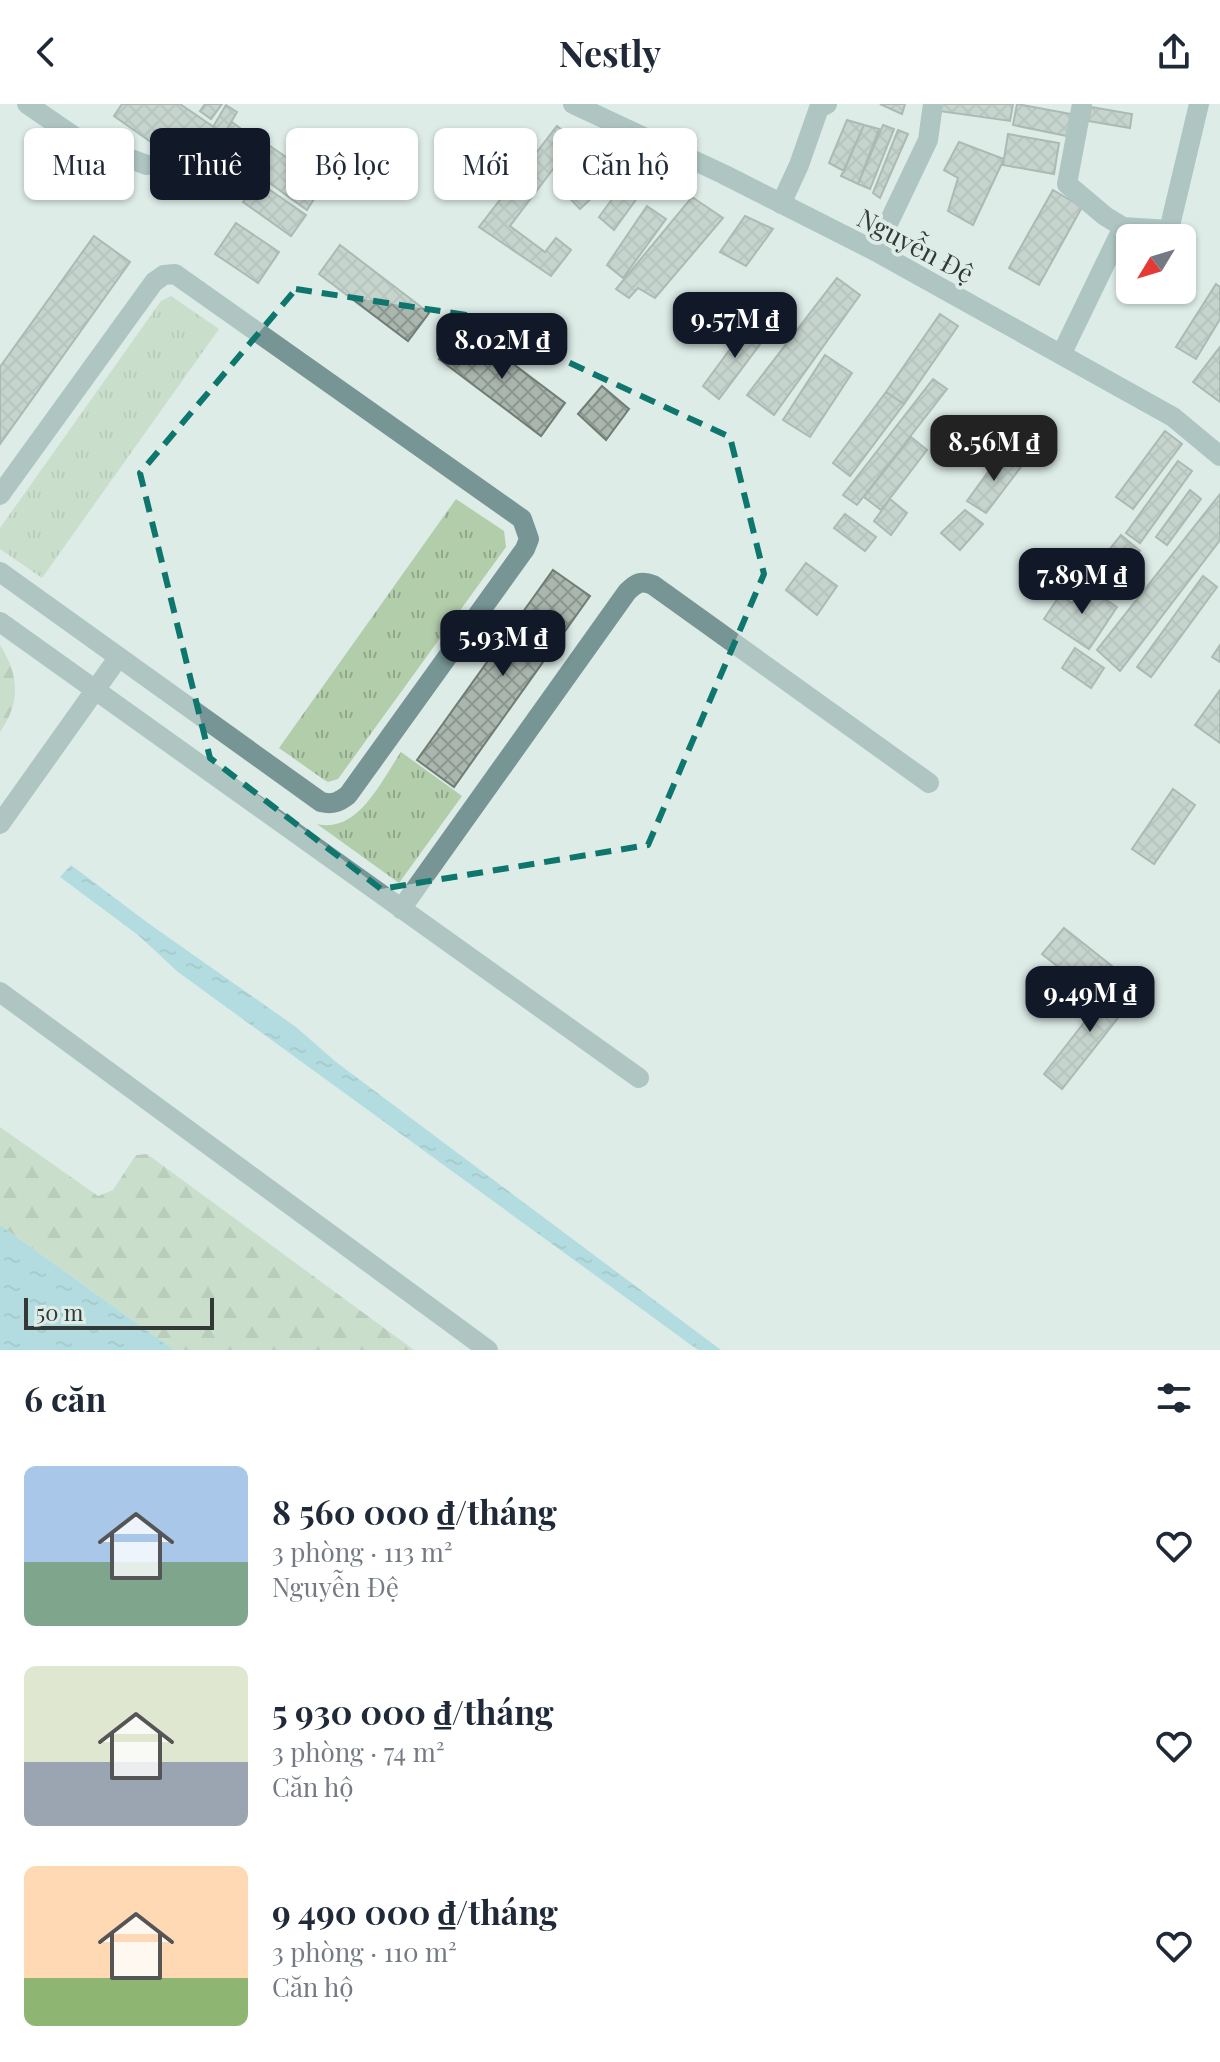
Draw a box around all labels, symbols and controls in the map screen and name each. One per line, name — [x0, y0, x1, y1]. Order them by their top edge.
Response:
text: Nestly — [559, 28, 661, 76]
icon: back — [24, 30, 68, 74]
icon: share — [1152, 30, 1196, 74]
chip: Mua — [24, 128, 134, 200]
chip: Thuê — [150, 128, 270, 200]
chip: Bộ lọc — [286, 128, 418, 200]
chip: Mới — [434, 128, 537, 200]
chip: Căn hộ — [553, 128, 697, 200]
street label: Nguyễn Đệ — [852, 200, 980, 290]
north arrow — [1116, 224, 1196, 304]
map controls — [1116, 224, 1196, 304]
pin: 9.57M ₫ — [661, 292, 809, 360]
text: 9.57M ₫ — [691, 300, 779, 335]
pin: 8.02M ₫ — [428, 313, 576, 381]
text: 8.02M ₫ — [454, 321, 550, 356]
pin: 8.56M ₫ — [920, 415, 1068, 483]
text: 8.56M ₫ — [948, 423, 1040, 458]
pin: 7.89M ₫ — [1008, 548, 1156, 616]
text: 7.89M ₫ — [1037, 556, 1127, 591]
pin: 5.93M ₫ — [429, 610, 577, 678]
text: 5.93M ₫ — [458, 618, 548, 653]
pin: 9.49M ₫ — [1016, 966, 1164, 1034]
text: 9.49M ₫ — [1044, 974, 1137, 1009]
scale bar — [24, 1294, 214, 1330]
text: 50 m — [36, 1297, 83, 1327]
text: 6 căn — [24, 1375, 106, 1421]
icon: filters — [1152, 1376, 1196, 1420]
text: 8 560 000 ₫/tháng — [272, 1488, 557, 1534]
icon: home — [88, 1498, 184, 1594]
icon: heart — [1152, 1524, 1196, 1568]
text: 3 phòng · 113 m² — [272, 1534, 453, 1569]
text: Nguyễn Đệ — [272, 1569, 399, 1604]
text: 5 930 000 ₫/tháng — [272, 1688, 554, 1734]
icon: home — [88, 1698, 184, 1794]
icon: heart — [1152, 1724, 1196, 1768]
text: 3 phòng · 74 m² — [272, 1734, 445, 1769]
text: Căn hộ — [272, 1769, 354, 1804]
text: 9 490 000 ₫/tháng — [272, 1888, 558, 1934]
icon: home — [88, 1898, 184, 1994]
icon: heart — [1152, 1924, 1196, 1968]
text: 3 phòng · 110 m² — [272, 1934, 457, 1969]
text: Căn hộ — [272, 1969, 354, 2004]

